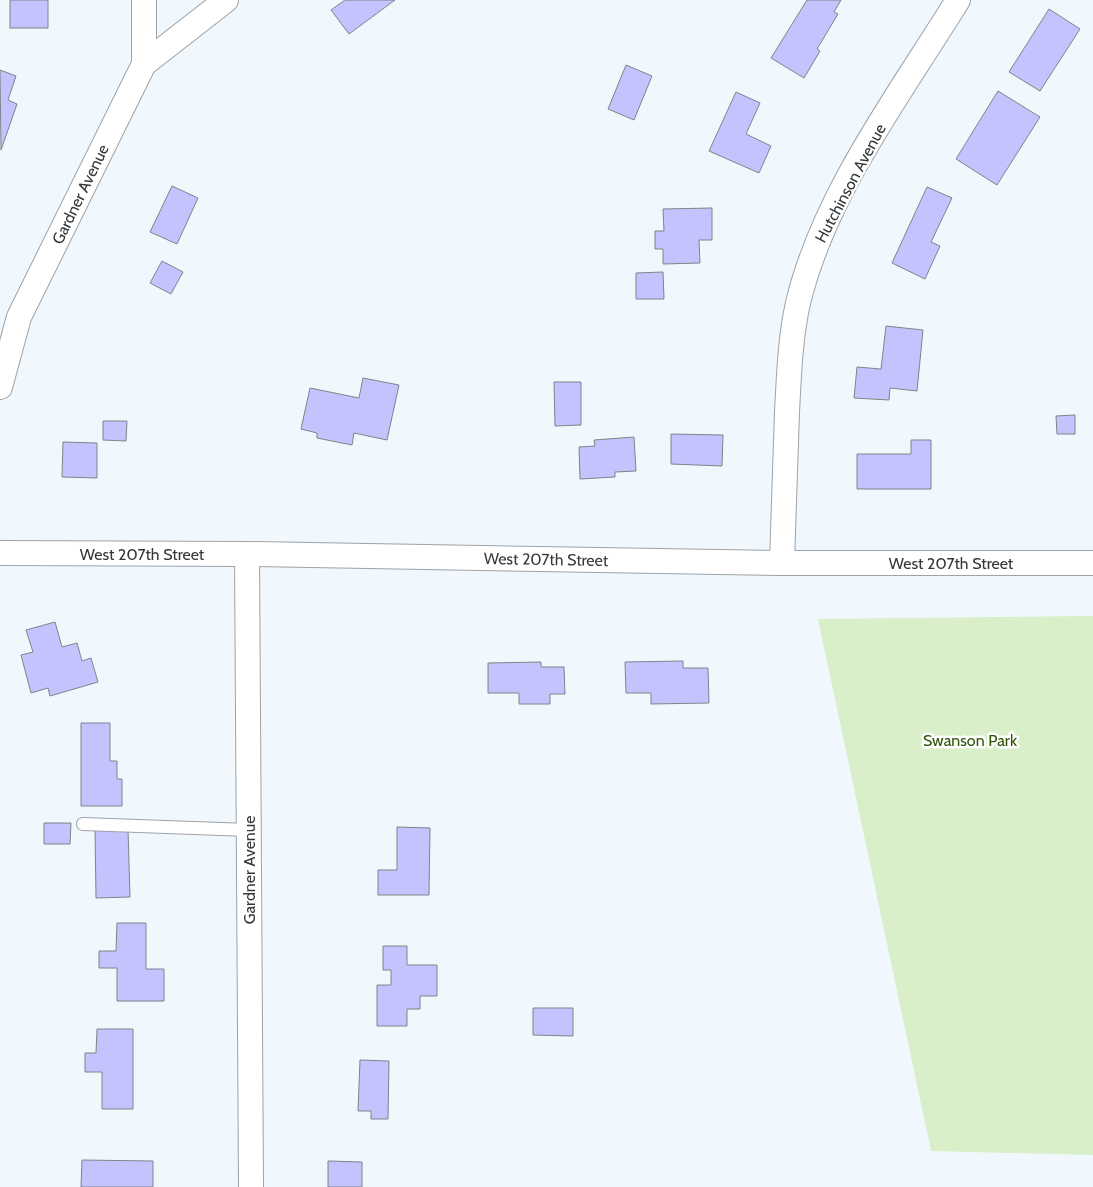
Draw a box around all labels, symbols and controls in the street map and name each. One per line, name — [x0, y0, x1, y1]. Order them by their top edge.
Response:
street label: Hutchinson Avenue — [811, 121, 890, 246]
street label: Gardner Avenue — [48, 141, 113, 247]
street label: West 207th Street — [80, 545, 205, 564]
street label: West 207th Street — [484, 549, 609, 570]
street label: West 207th Street — [889, 554, 1014, 573]
park label: Swanson Park — [923, 731, 1018, 750]
street label: Gardner Avenue — [240, 816, 259, 924]

